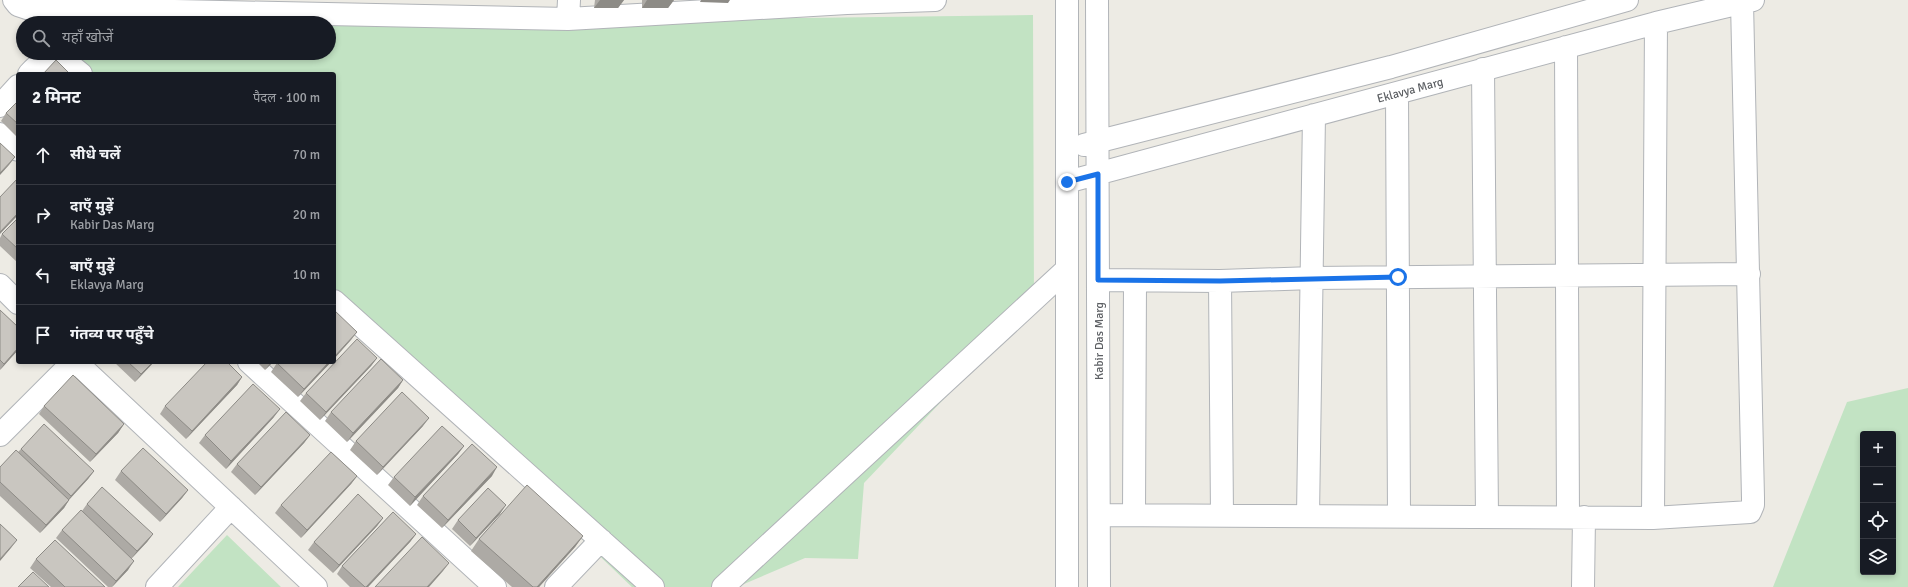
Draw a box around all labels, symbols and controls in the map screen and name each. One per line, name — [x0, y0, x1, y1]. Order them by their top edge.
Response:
search box — [16, 16, 336, 60]
icon: search — [30, 27, 52, 49]
text: यहाँ खोजें — [62, 28, 113, 46]
street label: Eklavya Marg — [1375, 74, 1445, 107]
text: 2 मिनट — [32, 87, 81, 108]
text: पैदल · 100 m — [253, 90, 320, 106]
icon: ahead — [32, 144, 54, 166]
text: सीधे चलें — [70, 145, 121, 163]
text: 70 m — [293, 147, 320, 163]
route end — [1058, 173, 1076, 191]
text: दाएँ मुड़ें — [70, 197, 114, 215]
icon: right — [32, 204, 54, 226]
text: 20 m — [293, 207, 320, 223]
text: Kabir Das Marg — [70, 217, 154, 233]
text: बाएँ मुड़ें — [70, 257, 114, 275]
icon: left — [32, 264, 54, 286]
text: 10 m — [293, 267, 320, 283]
route start — [1389, 268, 1407, 286]
text: Eklavya Marg — [70, 277, 144, 293]
street label: Kabir Das Marg — [1092, 302, 1107, 380]
icon: arrive — [32, 324, 54, 346]
text: गंतव्य पर पहुँचे — [70, 325, 154, 343]
map controls — [1860, 431, 1896, 575]
button: + — [1860, 431, 1896, 467]
button: − — [1860, 467, 1896, 503]
button: locate — [1860, 503, 1896, 539]
button: layers — [1860, 539, 1896, 575]

